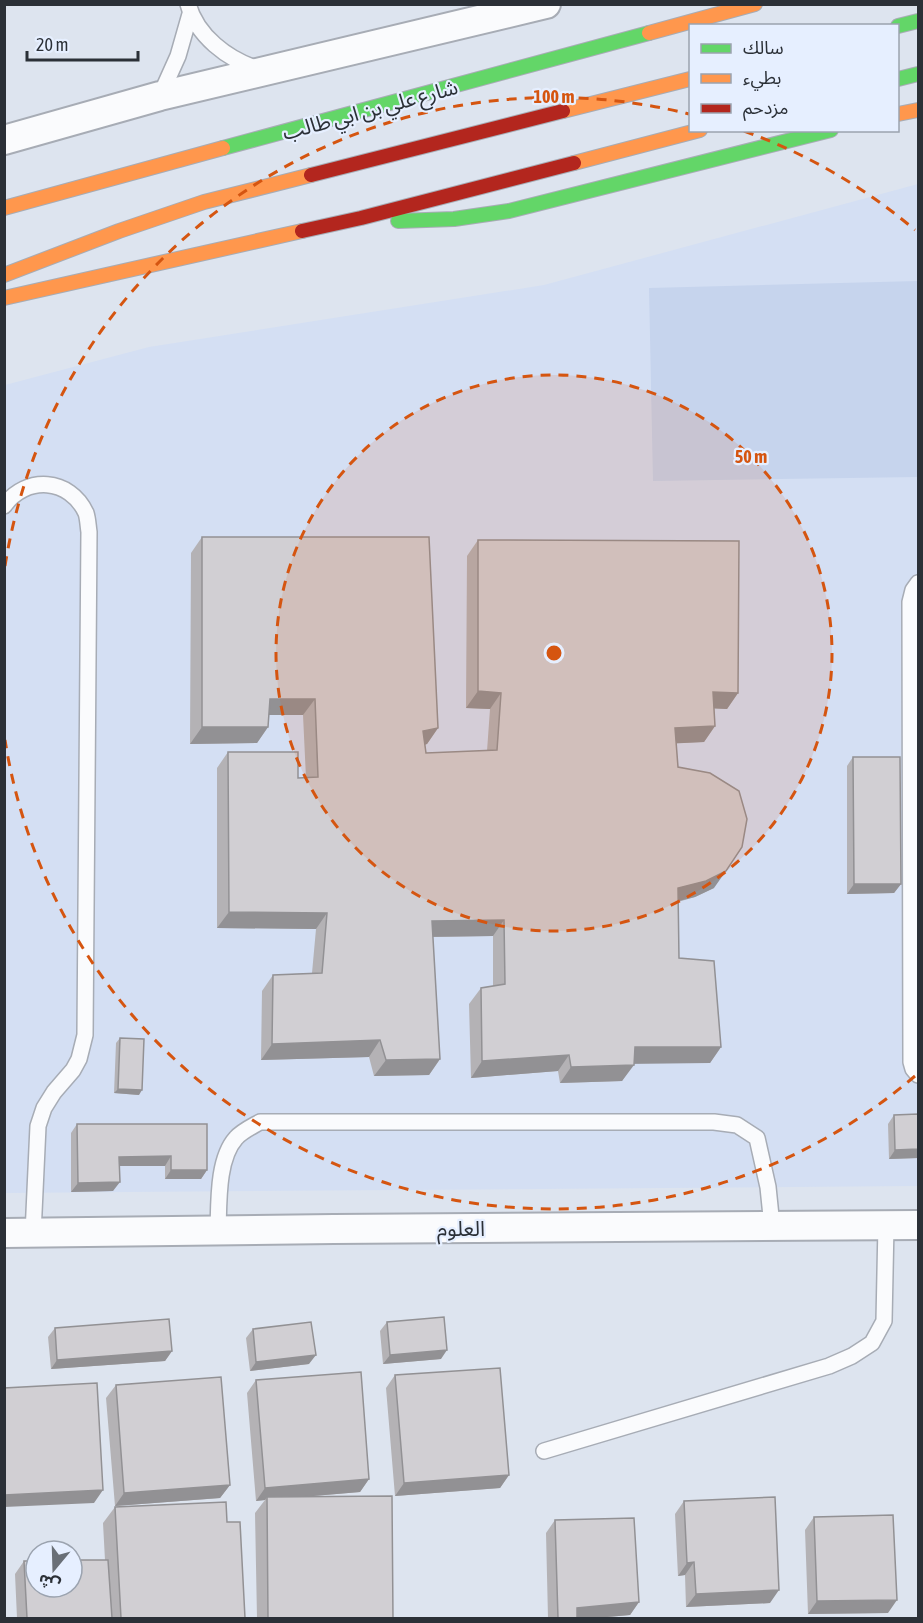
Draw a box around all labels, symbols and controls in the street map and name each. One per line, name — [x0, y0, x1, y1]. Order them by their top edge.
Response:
scale bar — [27, 24, 138, 62]
legend — [689, 24, 899, 132]
text: 20 m — [36, 34, 68, 55]
text: سالك — [743, 37, 784, 58]
text: بطيء — [743, 67, 781, 91]
street label: شارع علي بن ابي طالب — [280, 74, 462, 149]
text: 100 m — [534, 86, 574, 107]
text: مزدحم — [743, 97, 788, 121]
text: 50 m — [735, 446, 767, 467]
centre of rings — [544, 643, 564, 663]
street label: العلوم — [437, 1216, 485, 1245]
north arrow — [24, 1539, 84, 1599]
text: ش — [36, 1570, 63, 1595]

